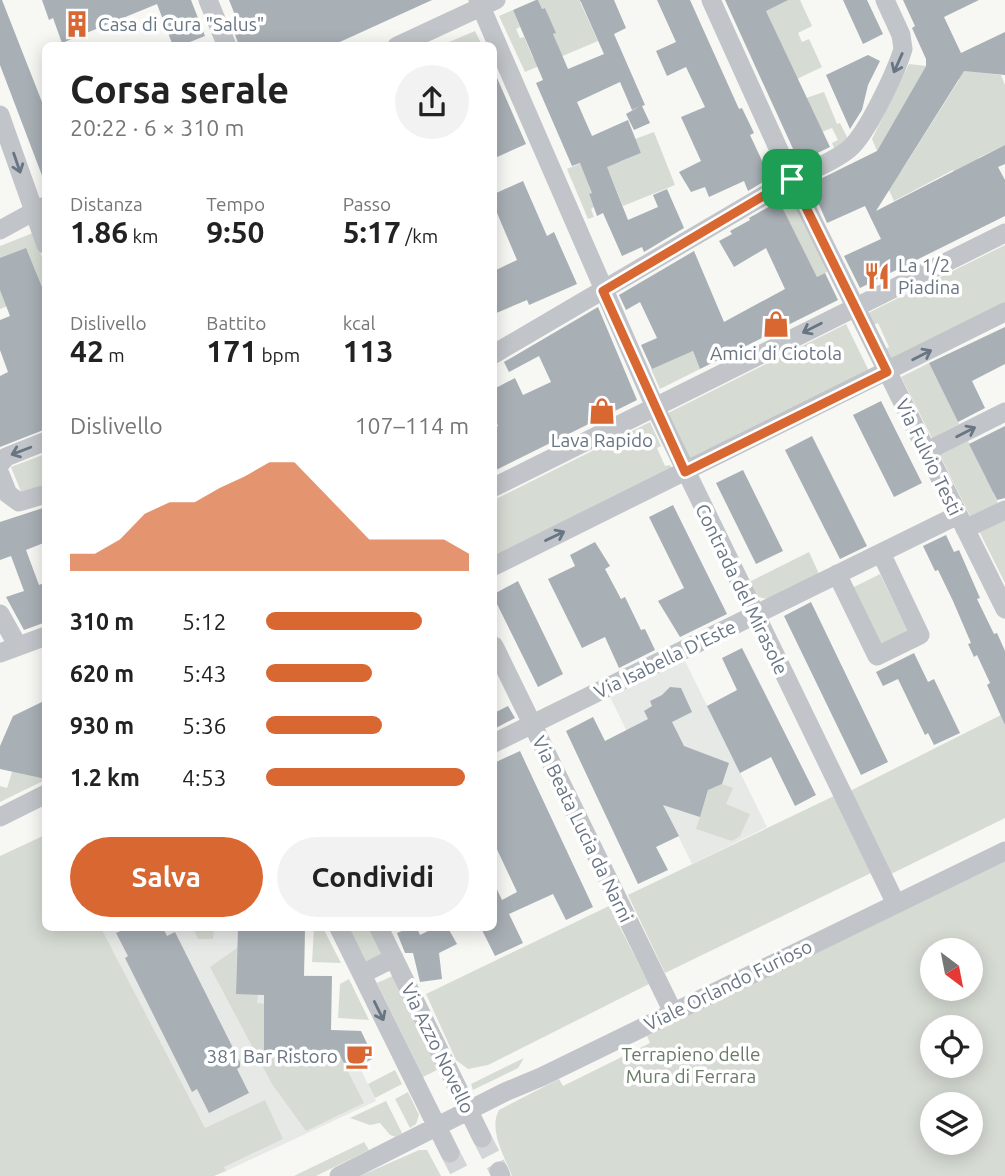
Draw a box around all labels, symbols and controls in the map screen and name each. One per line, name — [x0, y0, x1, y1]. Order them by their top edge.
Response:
building icon: Casa di Cura "Salus" — [62, 9, 92, 39]
place label: Casa di Cura "Salus" — [98, 13, 264, 35]
one-way arrow — [891, 52, 904, 73]
button: share — [395, 65, 469, 139]
text: Corsa serale — [70, 68, 289, 110]
text: 20:22 · 6 × 310 m — [70, 115, 244, 140]
pin — [762, 149, 822, 209]
one-way arrow — [11, 152, 24, 174]
icon: arrive — [773, 160, 811, 198]
text: Distanza — [70, 193, 143, 215]
text: Tempo — [206, 193, 265, 215]
text: Passo — [343, 193, 391, 215]
text: 1.86 — [70, 215, 128, 249]
text: 9:50 — [206, 215, 264, 249]
text: 5:17 — [343, 215, 401, 249]
text: km — [128, 225, 158, 247]
text: /km — [401, 225, 438, 247]
place label: La 1/2 Piadina — [898, 254, 960, 298]
restaurant icon: La 1/2 Piadina — [862, 261, 892, 291]
shop icon: Amici di Ciotola — [761, 309, 791, 339]
text: Dislivello — [70, 312, 147, 334]
text: Battito — [206, 312, 266, 334]
text: kcal — [343, 312, 375, 334]
one-way arrow — [802, 322, 823, 336]
text: 42 — [70, 334, 104, 368]
text: 171 — [206, 334, 257, 368]
text: 113 — [343, 334, 393, 368]
place label: Amici di Ciotola — [710, 342, 842, 364]
text: m — [104, 344, 125, 366]
text: bpm — [257, 344, 300, 366]
one-way arrow — [911, 347, 931, 361]
street label: Via Fulvio Testi — [891, 395, 967, 519]
shop icon: Lava Rapido — [587, 396, 617, 426]
text: Dislivello — [70, 413, 163, 438]
text: 107–114 m — [355, 413, 469, 438]
one-way arrow — [955, 424, 976, 438]
place label: Lava Rapido — [551, 429, 653, 451]
one-way arrow — [11, 445, 33, 458]
street label: Contrada del Mirasole — [691, 500, 793, 678]
one-way arrow — [544, 529, 565, 542]
text: 310 m — [70, 609, 134, 634]
text: 5:12 — [182, 609, 227, 634]
street label: Via Isabella D'Este — [591, 615, 739, 703]
text: 620 m — [70, 661, 134, 686]
text: 5:43 — [182, 661, 227, 686]
text: 930 m — [70, 713, 134, 738]
text: 5:36 — [182, 713, 227, 738]
street label: Via Beata Lucia da Narni — [528, 732, 638, 926]
text: 1.2 km — [70, 765, 140, 790]
text: 4:53 — [182, 765, 227, 790]
button: Salva — [70, 837, 263, 917]
button: Condividi — [277, 837, 469, 917]
street label: Viale Orlando Furioso — [641, 935, 815, 1035]
north arrow — [920, 938, 984, 1001]
map controls — [920, 938, 983, 1155]
street label: Via Azzo Novello — [397, 979, 479, 1117]
one-way arrow — [373, 1000, 387, 1021]
button: locate — [920, 1015, 983, 1078]
cafe icon: 381 Bar Ristoro — [344, 1041, 374, 1071]
park label: Terrapieno delle Mura di Ferrara — [622, 1043, 760, 1087]
place label: 381 Bar Ristoro — [207, 1045, 338, 1067]
button: layers — [920, 1092, 983, 1155]

